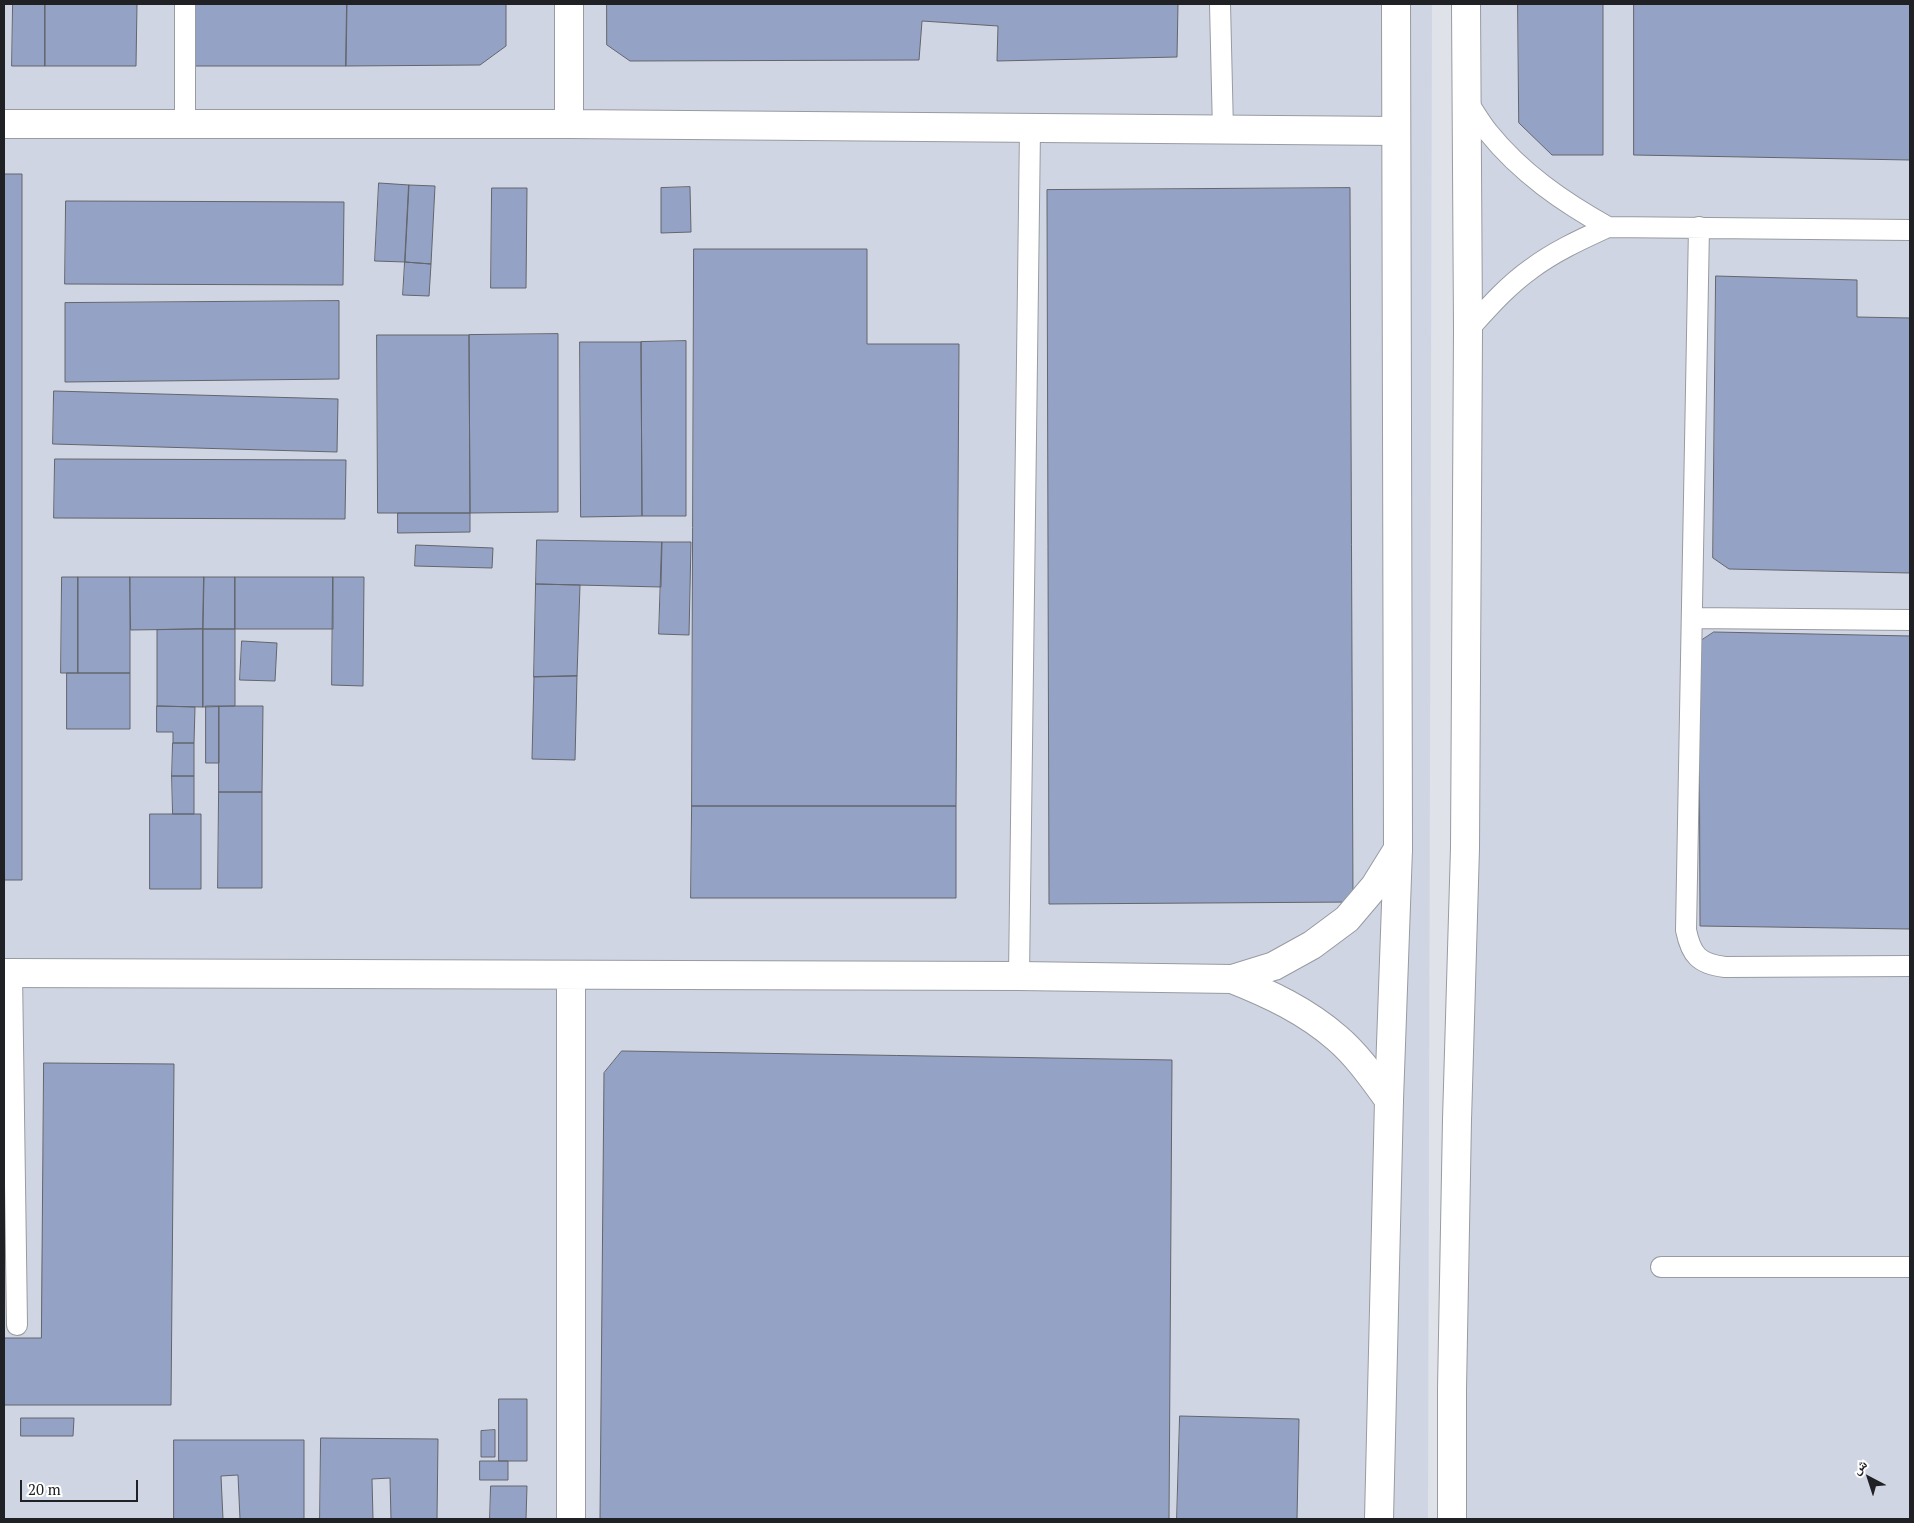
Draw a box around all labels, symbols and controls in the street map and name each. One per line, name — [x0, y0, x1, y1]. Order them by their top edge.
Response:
north arrow — [1844, 1453, 1894, 1503]
text: ش — [1847, 1454, 1871, 1478]
scale bar — [22, 1470, 140, 1502]
text: 20 m — [28, 1479, 61, 1499]

